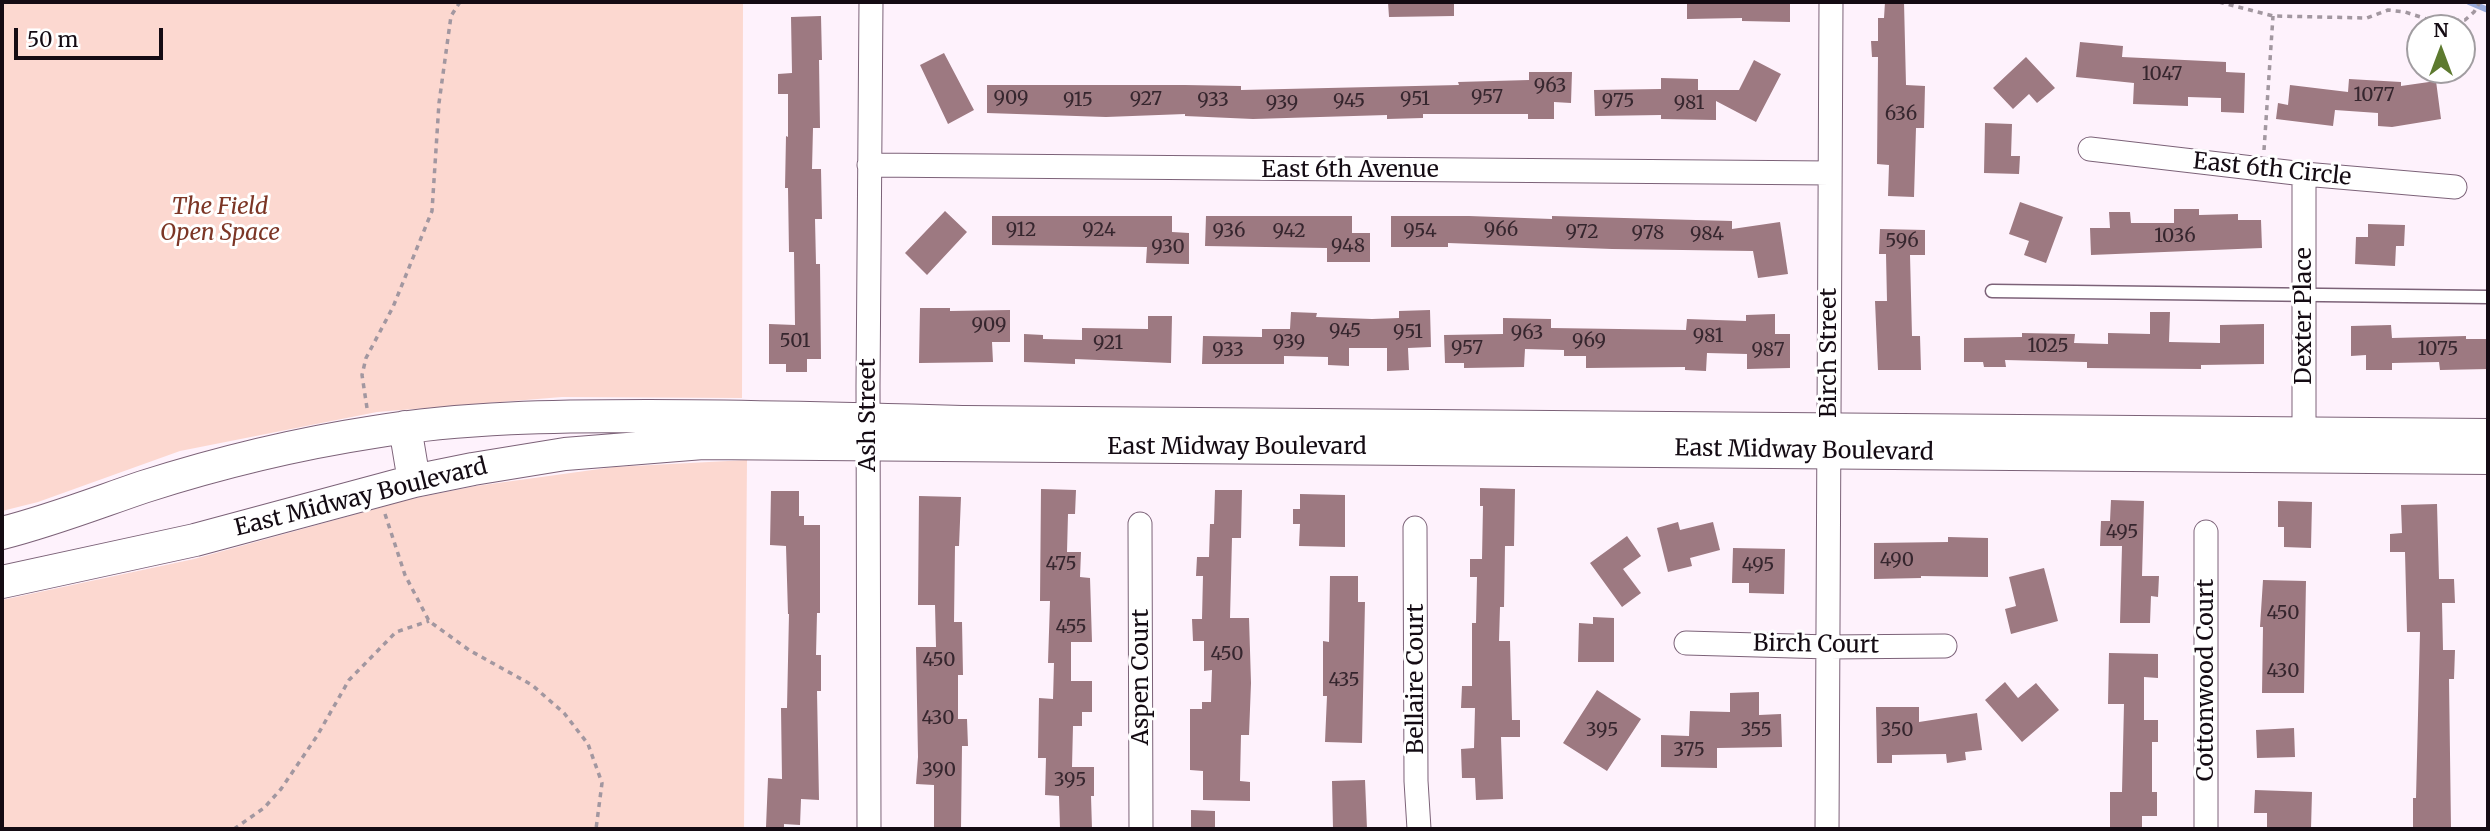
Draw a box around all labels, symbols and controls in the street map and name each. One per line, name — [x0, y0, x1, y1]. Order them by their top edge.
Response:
scale bar — [18, 14, 166, 58]
north arrow — [2406, 14, 2476, 84]
text: N — [2433, 18, 2449, 42]
text: 50 m — [27, 26, 78, 53]
house number: 1047 — [2142, 64, 2182, 86]
house number: 963 — [1534, 76, 1566, 98]
house number: 1077 — [2353, 85, 2395, 107]
house number: 957 — [1471, 87, 1503, 109]
house number: 909 — [993, 88, 1029, 110]
house number: 927 — [1130, 89, 1162, 111]
house number: 951 — [1400, 89, 1430, 111]
house number: 915 — [1063, 90, 1093, 112]
house number: 933 — [1197, 90, 1229, 112]
house number: 945 — [1333, 91, 1365, 113]
house number: 975 — [1602, 91, 1634, 113]
house number: 939 — [1266, 93, 1298, 115]
house number: 981 — [1674, 93, 1704, 115]
house number: 636 — [1885, 104, 1917, 126]
street label: East 6th Circle — [2191, 148, 2353, 192]
street label: East 6th Avenue — [1261, 156, 1439, 184]
park label: The Field Open Space — [160, 193, 280, 247]
house number: 912 — [1006, 220, 1036, 242]
house number: 924 — [1082, 220, 1116, 242]
house number: 966 — [1484, 220, 1518, 242]
house number: 936 — [1213, 221, 1245, 243]
house number: 942 — [1272, 221, 1306, 243]
house number: 954 — [1403, 221, 1437, 243]
house number: 972 — [1566, 222, 1598, 244]
house number: 978 — [1632, 223, 1664, 245]
house number: 984 — [1690, 224, 1724, 246]
house number: 1036 — [2154, 226, 2196, 248]
house number: 596 — [1885, 231, 1919, 253]
house number: 948 — [1331, 236, 1365, 258]
house number: 930 — [1151, 237, 1185, 259]
street label: Dexter Place — [2290, 247, 2318, 385]
street label: Birch Street — [1815, 288, 1843, 418]
house number: 909 — [971, 315, 1007, 337]
house number: 945 — [1329, 321, 1361, 343]
house number: 951 — [1393, 322, 1423, 344]
house number: 963 — [1511, 323, 1543, 345]
house number: 981 — [1693, 326, 1723, 348]
house number: 501 — [780, 331, 810, 353]
house number: 969 — [1572, 331, 1606, 353]
house number: 939 — [1273, 332, 1305, 354]
house number: 921 — [1093, 333, 1123, 355]
house number: 1025 — [2027, 336, 2069, 358]
house number: 957 — [1451, 338, 1483, 360]
house number: 1075 — [2418, 339, 2458, 361]
house number: 933 — [1212, 340, 1244, 362]
house number: 987 — [1752, 340, 1784, 362]
street label: Ash Street — [854, 358, 882, 472]
street label: East Midway Boulevard — [1107, 433, 1367, 461]
street label: East Midway Boulevard — [1674, 435, 1934, 467]
street label: East Midway Boulevard — [232, 453, 490, 543]
house number: 495 — [2106, 522, 2138, 544]
house number: 490 — [1880, 550, 1914, 572]
house number: 475 — [1045, 554, 1077, 576]
house number: 495 — [1742, 555, 1774, 577]
street label: Cottonwood Court — [2192, 579, 2220, 781]
street label: Bellaire Court — [1402, 603, 1430, 755]
house number: 450 — [2266, 603, 2300, 625]
street label: Aspen Court — [1127, 609, 1155, 745]
house number: 455 — [1055, 617, 1087, 639]
street label: Birch Court — [1753, 630, 1879, 660]
house number: 450 — [1210, 644, 1244, 666]
house number: 450 — [922, 650, 956, 672]
house number: 430 — [2267, 661, 2299, 683]
house number: 435 — [1329, 670, 1359, 692]
house number: 430 — [922, 708, 954, 730]
house number: 395 — [1586, 720, 1618, 742]
house number: 355 — [1741, 720, 1771, 742]
house number: 350 — [1881, 720, 1913, 742]
house number: 375 — [1673, 740, 1705, 762]
house number: 390 — [922, 760, 956, 782]
house number: 395 — [1054, 770, 1086, 792]

